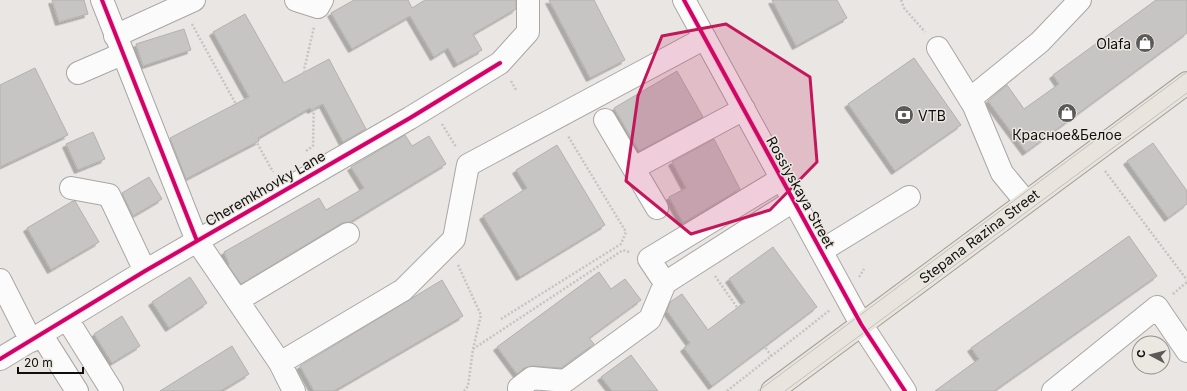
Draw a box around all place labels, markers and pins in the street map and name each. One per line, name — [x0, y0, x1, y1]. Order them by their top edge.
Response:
shop icon: Olafa — [1134, 32, 1156, 54]
place label: Olafa — [1096, 35, 1131, 52]
shop icon: Красное&Белое — [1056, 102, 1078, 124]
bank icon: VTB — [893, 104, 915, 126]
place label: VTB — [918, 107, 946, 124]
place label: Красное&Белое — [1012, 126, 1122, 143]

